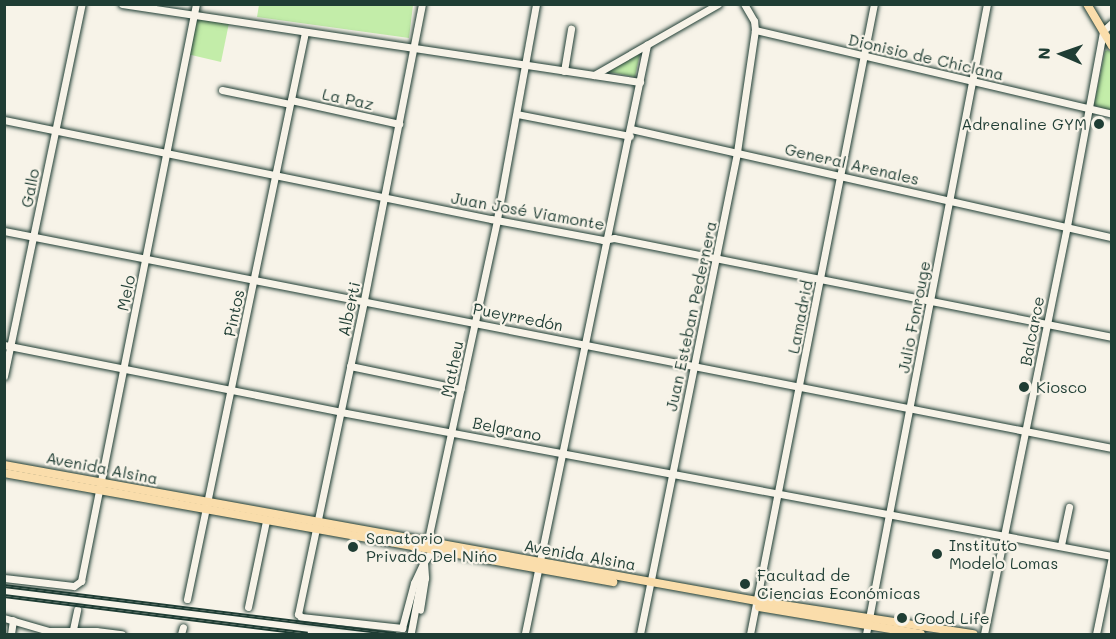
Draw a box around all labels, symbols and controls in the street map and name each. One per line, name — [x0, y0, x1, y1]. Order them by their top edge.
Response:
north arrow — [1032, 24, 1092, 84]
street label: Dionisio de Chiclana — [846, 30, 1006, 84]
text: N — [1033, 47, 1054, 60]
street label: La Paz — [321, 84, 375, 114]
place label: Adrenaline GYM — [961, 114, 1087, 134]
marker: Adrenaline GYM — [1092, 117, 1106, 131]
street label: General Arenales — [783, 139, 921, 189]
street label: Gallo — [17, 167, 43, 209]
street label: Juan José Viamonte — [450, 188, 606, 234]
street label: Juan Esteban Pedernera — [661, 219, 721, 413]
street label: Julio Fonrouge — [894, 259, 934, 375]
street label: Melo — [113, 273, 139, 313]
street label: Lamadrid — [783, 279, 817, 355]
street label: Alberti — [334, 280, 364, 338]
street label: Pintos — [220, 288, 248, 338]
street label: Balcarce — [1016, 294, 1048, 368]
street label: Pueyrredón — [471, 299, 565, 335]
street label: Matheu — [437, 339, 467, 399]
place label: Kiosco — [1036, 377, 1087, 397]
marker: Kiosco — [1017, 380, 1031, 394]
street label: Belgrano — [471, 413, 543, 445]
street label: Avenida Alsina — [44, 448, 160, 488]
place label: Sanatorio Privado Del Nińo — [366, 528, 497, 566]
place label: Instituto Modelo Lomas — [949, 535, 1058, 573]
street label: Avenida Alsina — [522, 536, 638, 574]
marker: Sanatorio Privado Del Nińo — [344, 538, 362, 556]
marker: Instituto Modelo Lomas — [930, 547, 944, 561]
place label: Facultad de Ciencias Económicas — [757, 565, 920, 603]
marker: Facultad de Ciencias Económicas — [738, 577, 752, 591]
place label: Good Life — [914, 608, 990, 628]
marker: Good Life — [895, 611, 909, 625]

